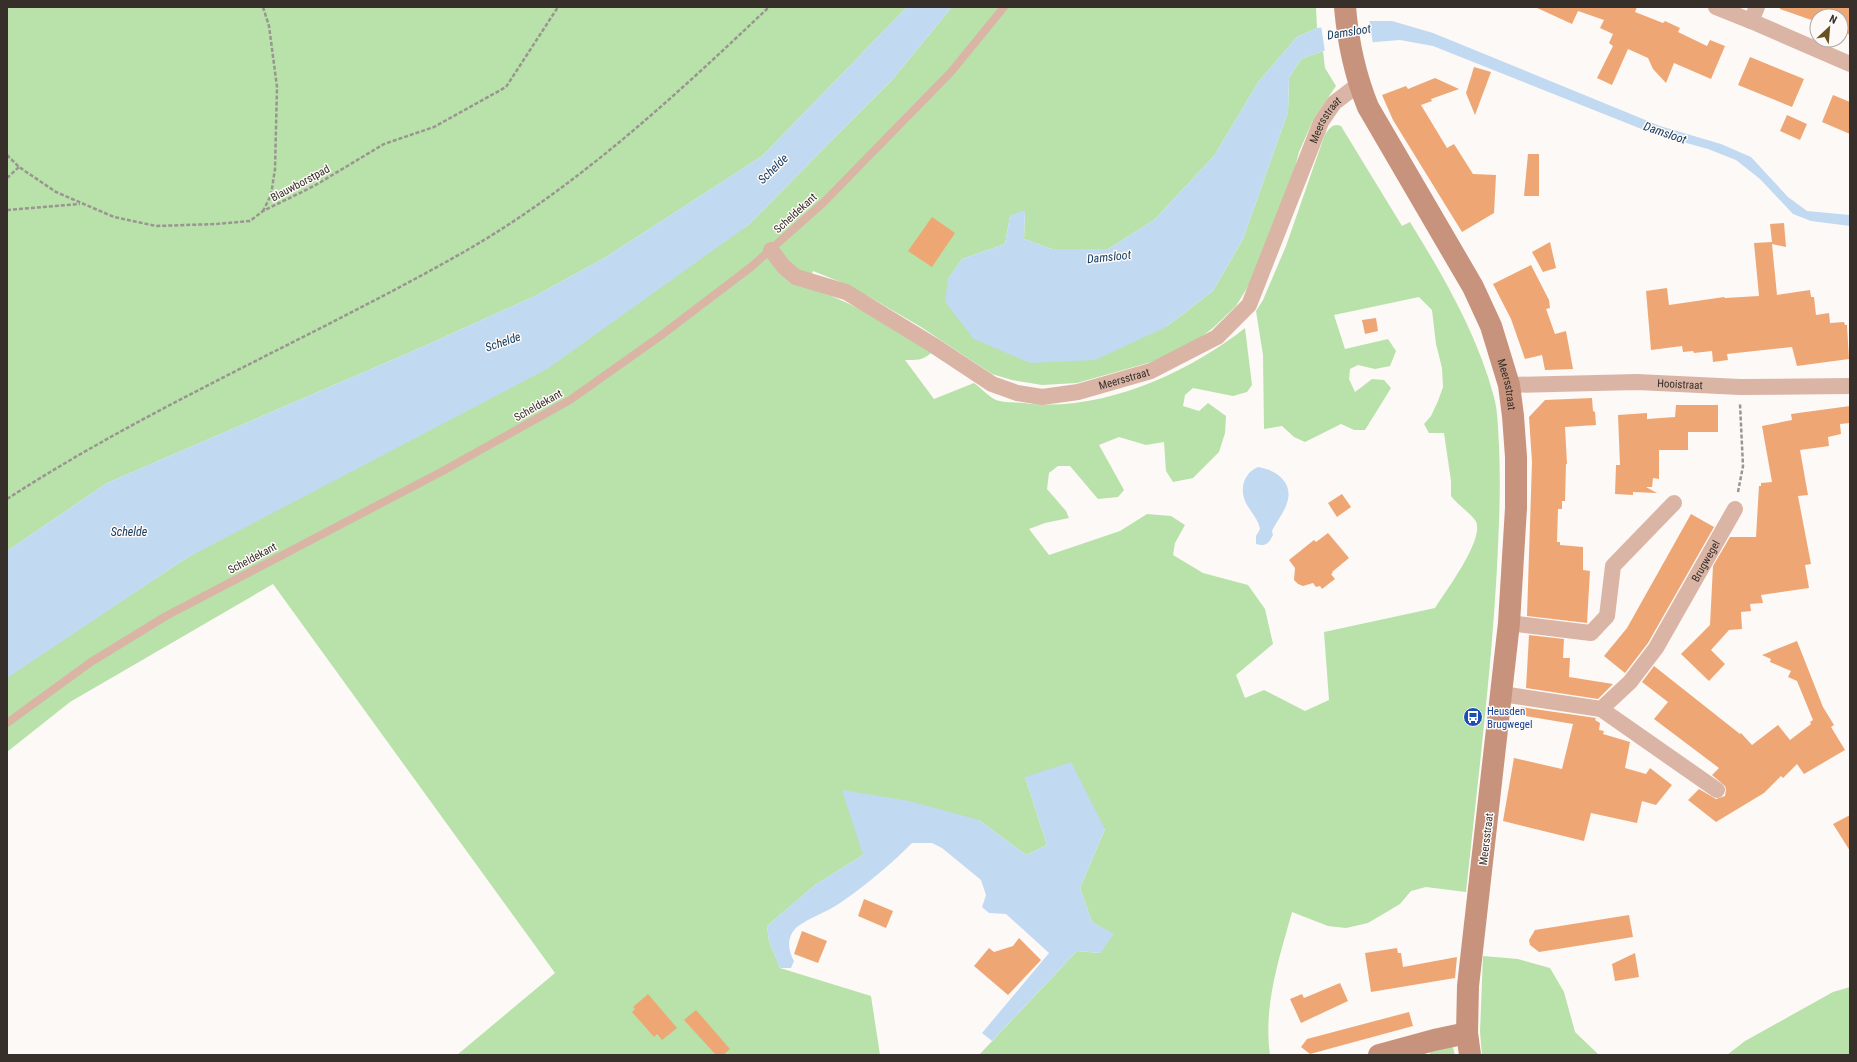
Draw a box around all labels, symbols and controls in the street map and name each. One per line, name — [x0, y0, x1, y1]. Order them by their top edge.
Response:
north arrow — [1809, 8, 1849, 48]
text: N — [1827, 12, 1839, 27]
water label: Damsloot — [1326, 22, 1372, 42]
street label: Meersstraat — [1307, 94, 1344, 145]
water label: Damsloot — [1642, 119, 1689, 147]
water label: Schelde — [755, 151, 791, 187]
street label: Blauwborstpad — [268, 162, 332, 204]
street label: Scheldekant — [771, 191, 819, 236]
water label: Damsloot — [1086, 248, 1132, 266]
water label: Schelde — [484, 329, 523, 355]
street label: Meersstraat — [1494, 357, 1518, 411]
street label: Meersstraat — [1097, 366, 1151, 393]
street label: Hooistraat — [1657, 377, 1703, 392]
street label: Scheldekant — [512, 387, 565, 424]
water label: Schelde — [111, 525, 148, 539]
street label: Brugwegel — [1689, 538, 1723, 584]
street label: Scheldekant — [226, 540, 279, 577]
place label: Heusden Brugwegel — [1487, 705, 1533, 731]
bus stop icon: Heusden Brugwegel — [1462, 706, 1484, 728]
street label: Meersstraat — [1477, 812, 1496, 866]

